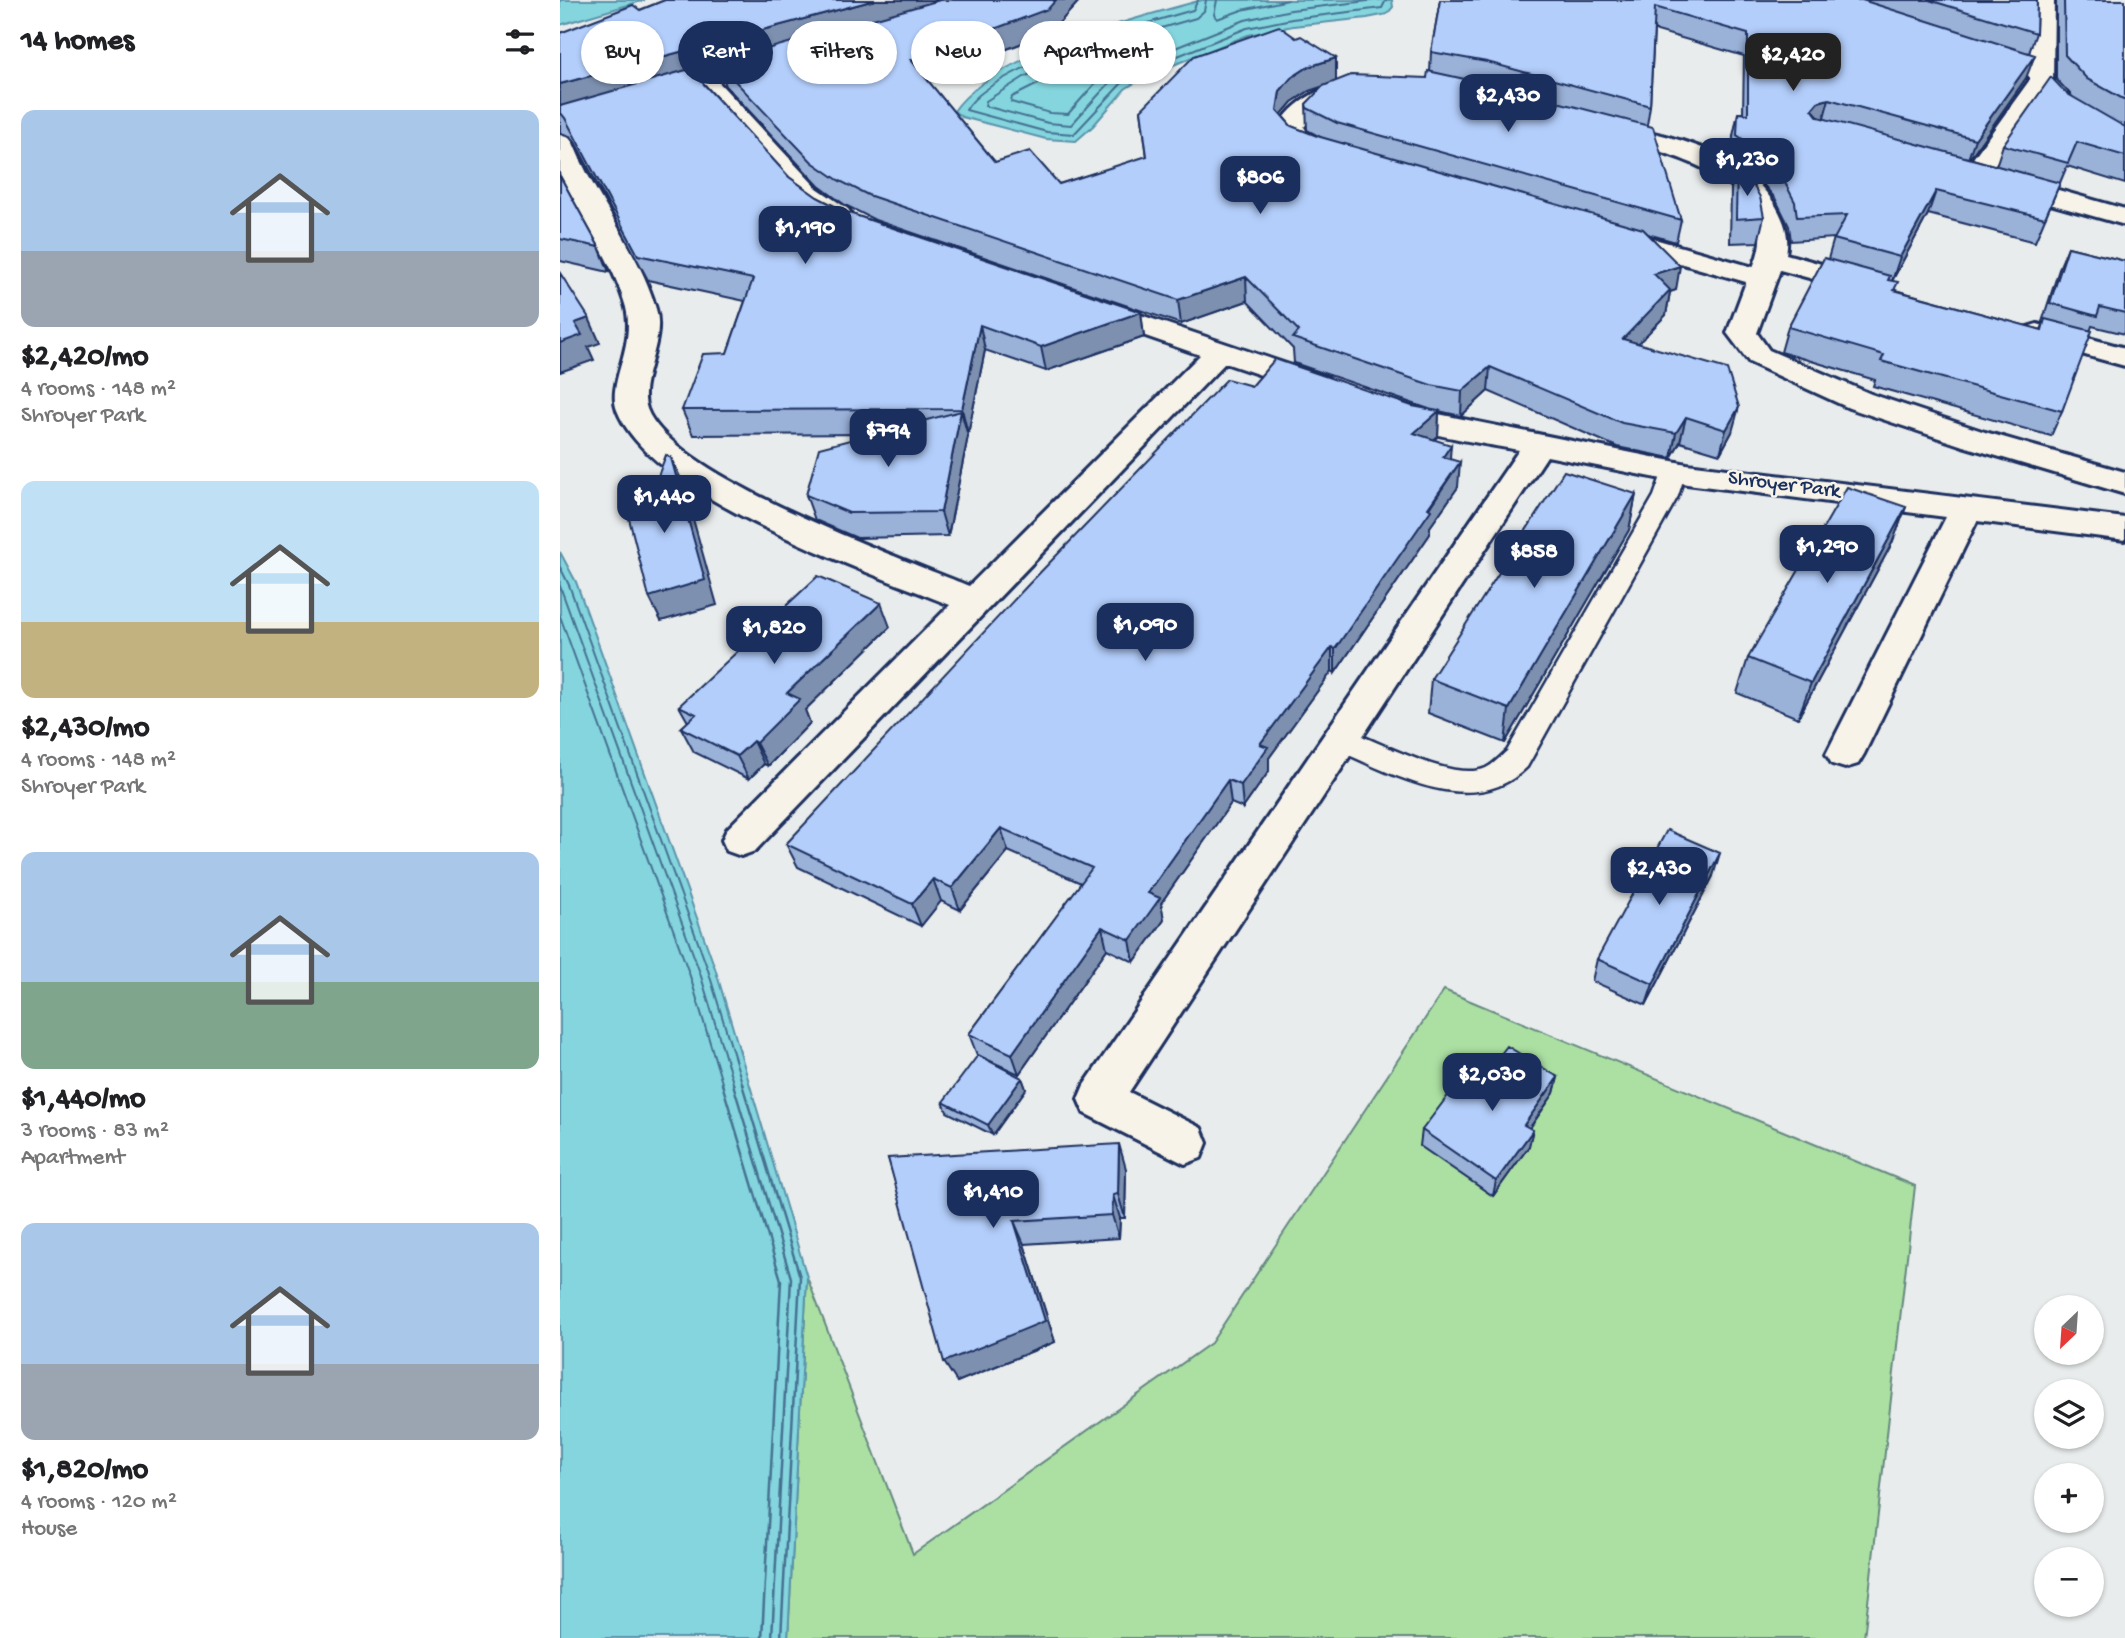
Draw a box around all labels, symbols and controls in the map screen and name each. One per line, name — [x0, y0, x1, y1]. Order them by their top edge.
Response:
chip: Buy — [581, 21, 664, 84]
chip: Rent — [678, 21, 773, 84]
chip: Filters — [787, 21, 897, 84]
chip: New — [911, 21, 1005, 84]
chip: Apartment — [1019, 21, 1176, 84]
icon: filters — [501, 23, 539, 61]
text: 14 homes — [21, 25, 134, 60]
pin: $2,420 — [1736, 34, 1850, 93]
text: $2,420 — [1761, 42, 1825, 69]
pin: $2,430 — [1451, 74, 1565, 134]
text: $2,430 — [1476, 83, 1540, 110]
pin: $1,230 — [1690, 138, 1804, 198]
text: $1,230 — [1715, 147, 1779, 174]
icon: home — [217, 155, 343, 281]
pin: $806 — [1219, 156, 1301, 216]
text: $806 — [1236, 165, 1284, 192]
pin: $1,190 — [748, 206, 862, 266]
text: $1,190 — [775, 215, 835, 242]
text: $2,420/mo — [21, 341, 149, 376]
text: 4 rooms · 148 m² — [21, 376, 176, 403]
text: Shroyer Park — [21, 403, 145, 430]
pin: $794 — [847, 410, 929, 469]
text: $794 — [866, 418, 910, 445]
street label: Shroyer Park — [1726, 467, 1844, 506]
pin: $1,440 — [607, 476, 721, 535]
text: $1,440 — [633, 484, 695, 511]
icon: home — [217, 526, 343, 652]
pin: $1,290 — [1770, 526, 1884, 585]
pin: $858 — [1493, 530, 1575, 590]
text: $1,290 — [1796, 534, 1858, 561]
text: $858 — [1510, 539, 1558, 566]
pin: $1,090 — [1088, 604, 1202, 663]
pin: $1,820 — [717, 606, 831, 666]
text: $1,090 — [1113, 612, 1177, 639]
text: $1,820 — [742, 615, 806, 642]
text: $2,430/mo — [21, 712, 149, 747]
text: 4 rooms · 148 m² — [21, 747, 176, 774]
text: Shroyer Park — [21, 774, 145, 801]
pin: $2,430 — [1602, 848, 1716, 907]
text: $2,430 — [1627, 856, 1691, 883]
icon: home — [217, 897, 343, 1023]
pin: $2,030 — [1435, 1054, 1549, 1113]
text: $2,030 — [1459, 1062, 1525, 1089]
text: $1,440/mo — [21, 1083, 146, 1118]
text: 3 rooms · 83 m² — [21, 1118, 169, 1145]
text: Apartment — [21, 1145, 125, 1172]
pin: $1,410 — [936, 1170, 1050, 1230]
text: $1,410 — [963, 1179, 1023, 1206]
icon: home — [217, 1268, 343, 1394]
north arrow — [2034, 1295, 2104, 1365]
map controls — [2034, 1295, 2104, 1617]
button: layers — [2034, 1379, 2104, 1449]
text: $1,820/mo — [21, 1454, 148, 1489]
button: + — [2034, 1463, 2104, 1533]
text: 4 rooms · 120 m² — [21, 1489, 177, 1516]
text: House — [21, 1516, 77, 1543]
button: − — [2034, 1547, 2104, 1617]

